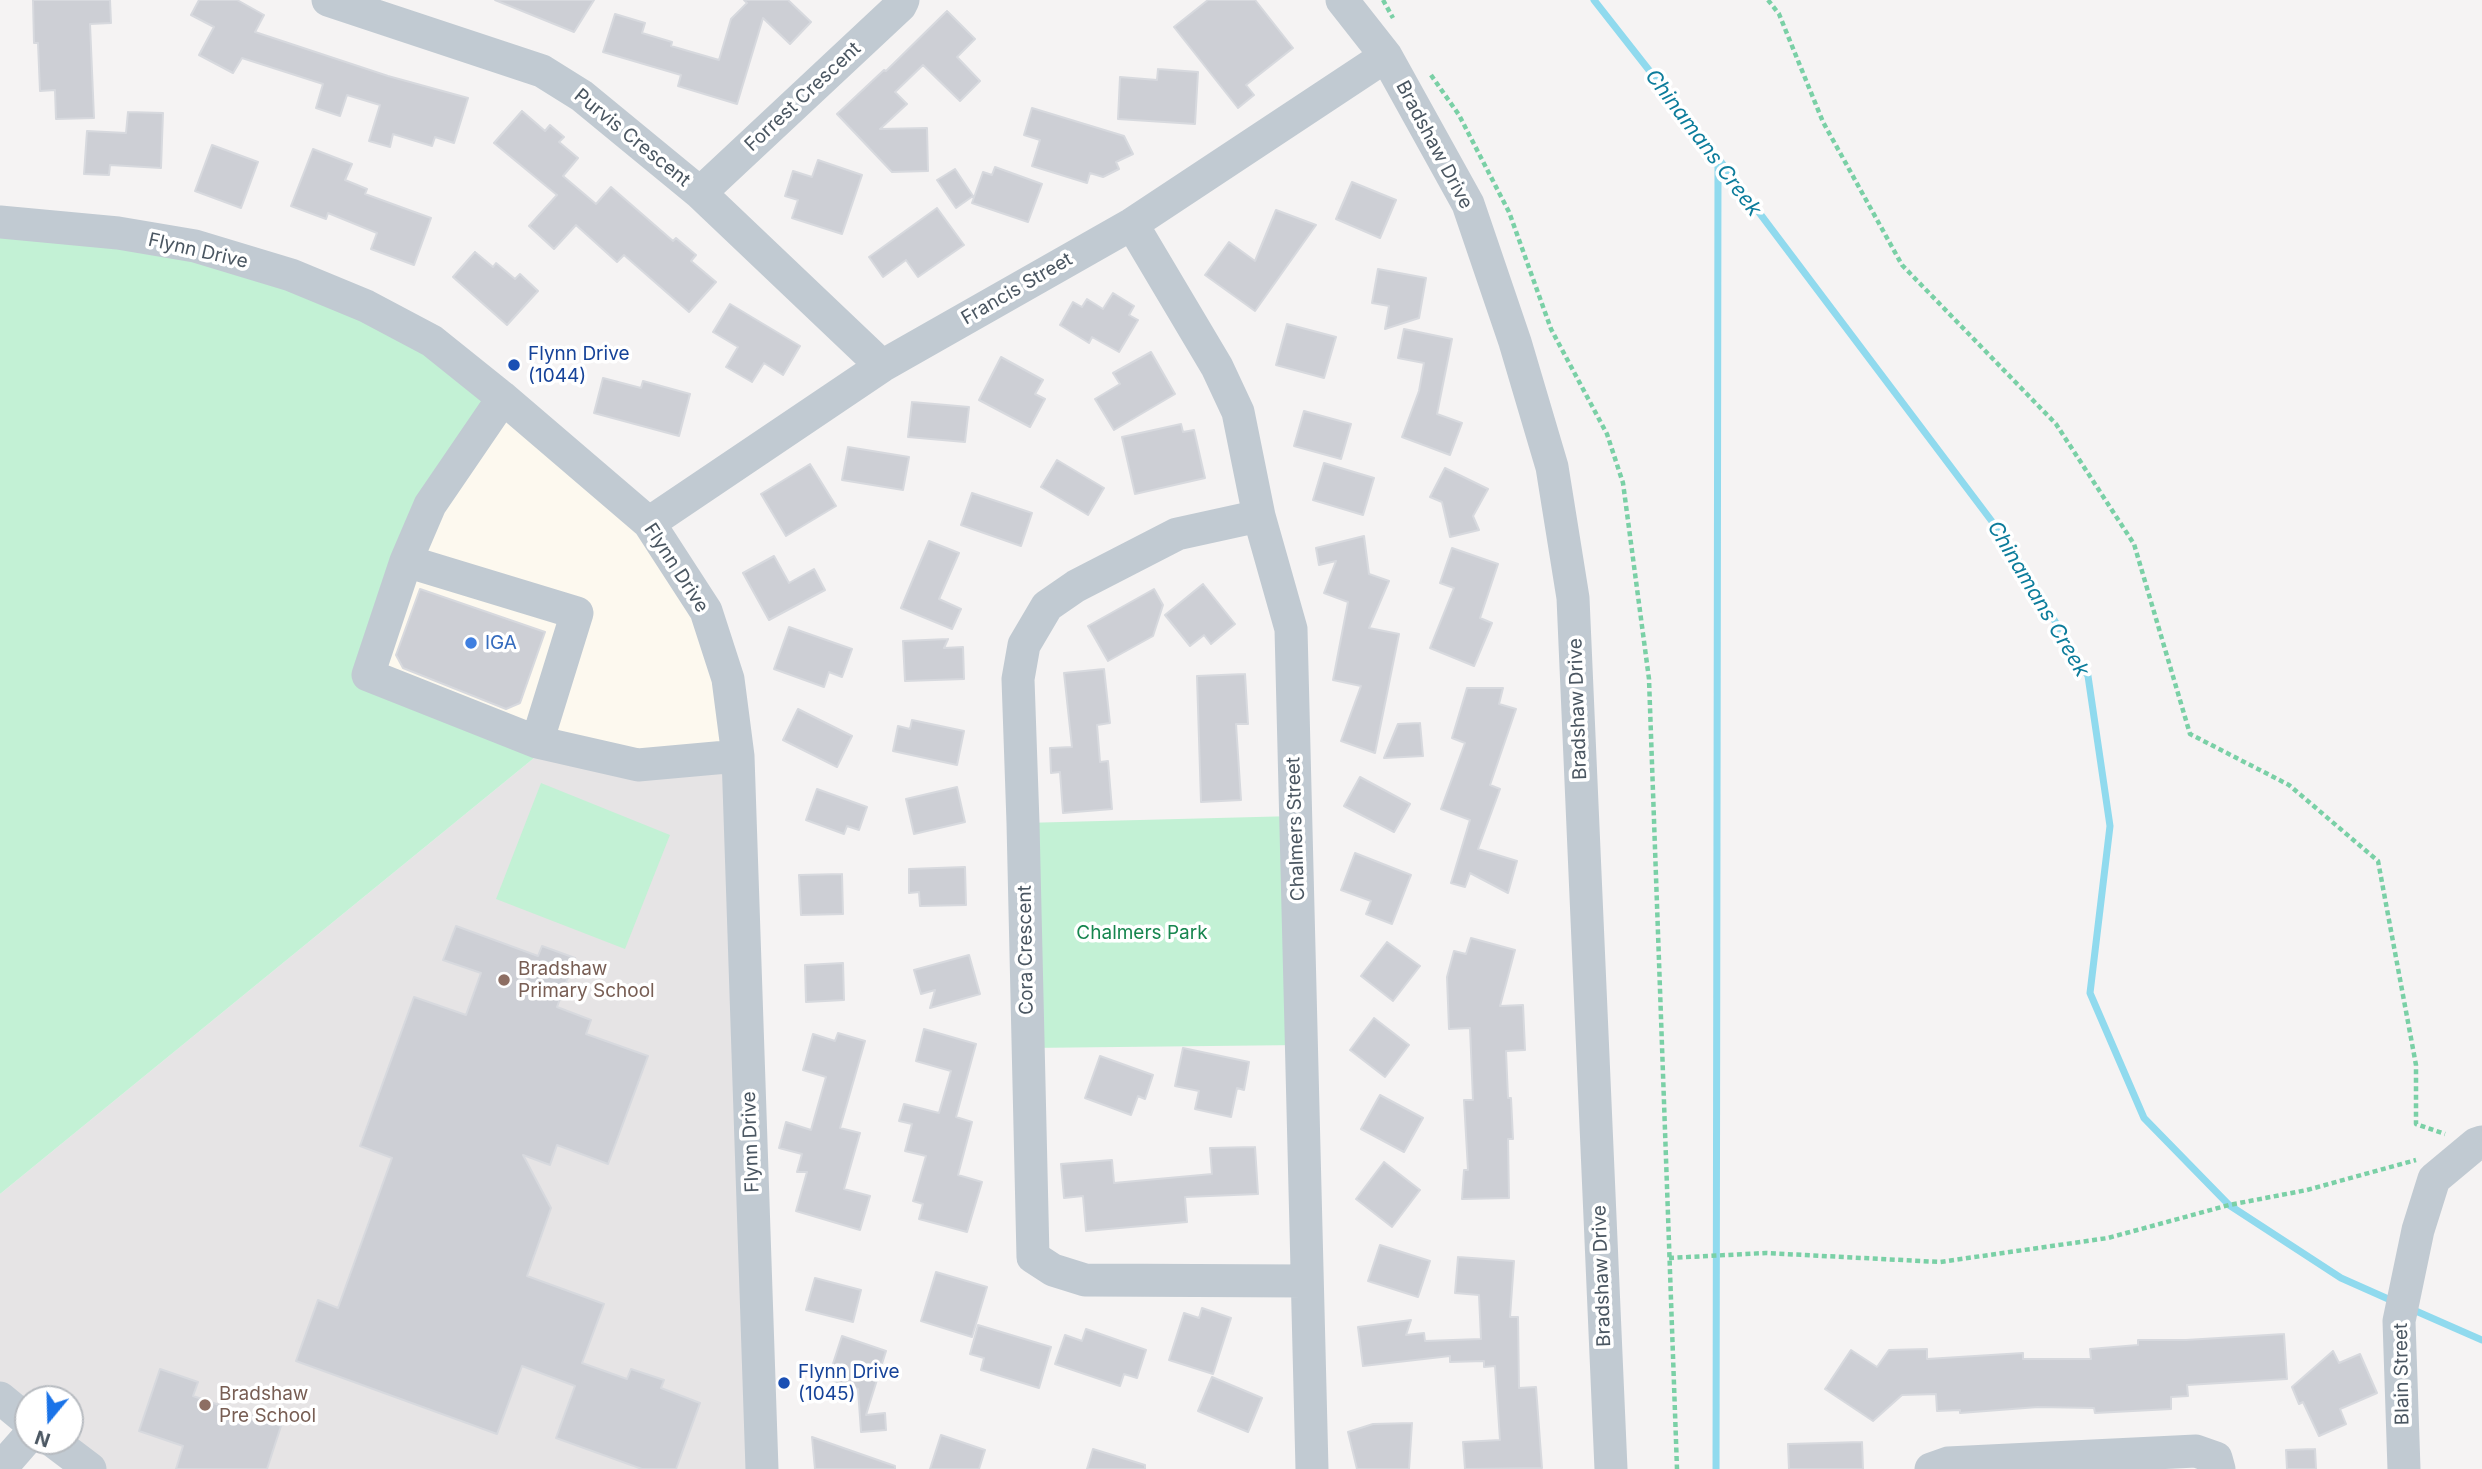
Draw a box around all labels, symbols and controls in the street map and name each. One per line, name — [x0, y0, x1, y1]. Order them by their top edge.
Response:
street label: Forrest Crescent — [740, 38, 866, 156]
water label: Chinamans Creek — [1640, 65, 1766, 221]
street label: Bradshaw Drive — [1391, 77, 1477, 213]
street label: Purvis Crescent — [569, 84, 695, 192]
street label: Flynn Drive — [146, 228, 250, 274]
street label: Francis Street — [958, 248, 1076, 330]
place label: Flynn Drive (1044) — [528, 343, 630, 387]
marker: Flynn Drive (1044) — [506, 357, 522, 373]
water label: Chinamans Creek — [1982, 516, 2094, 682]
street label: Flynn Drive — [639, 519, 713, 617]
place label: IGA — [485, 632, 517, 654]
marker: IGA — [463, 635, 479, 651]
street label: Bradshaw Drive — [1564, 638, 1592, 780]
street label: Chalmers Street — [1282, 757, 1310, 901]
street label: Cora Crescent — [1013, 885, 1039, 1015]
park label: Chalmers Park — [1076, 922, 1208, 944]
place label: Bradshaw Primary School — [518, 958, 655, 1002]
marker: Bradshaw Primary School — [496, 972, 512, 988]
street label: Flynn Drive — [738, 1091, 764, 1193]
street label: Bradshaw Drive — [1588, 1205, 1616, 1347]
street label: Blain Street — [2390, 1323, 2414, 1425]
place label: Flynn Drive (1045) — [798, 1361, 900, 1405]
marker: Flynn Drive (1045) — [776, 1375, 792, 1391]
place label: Bradshaw Pre School — [219, 1383, 316, 1427]
north arrow — [14, 1385, 84, 1455]
marker: Bradshaw Pre School — [197, 1397, 213, 1413]
text: N — [32, 1425, 53, 1452]

